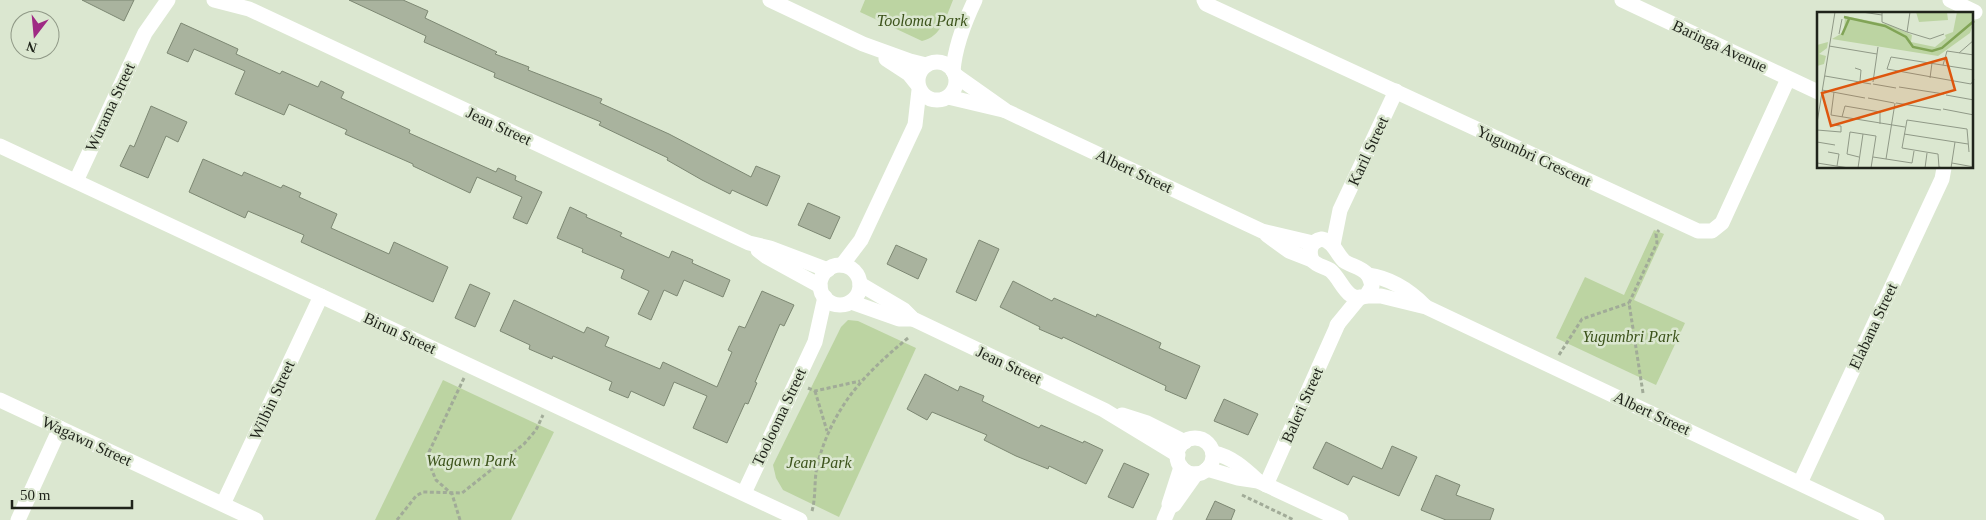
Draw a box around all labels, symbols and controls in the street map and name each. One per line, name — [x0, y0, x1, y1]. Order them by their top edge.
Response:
north arrow — [10, 10, 60, 60]
park label: Tooloma Park — [877, 12, 968, 29]
inset map — [1817, 12, 1974, 169]
street label: Baringa Avenue — [1670, 17, 1770, 76]
text: N — [25, 38, 38, 56]
street label: Wurama Street — [82, 60, 138, 154]
street label: Jean Street — [464, 104, 535, 149]
street label: Karil Street — [1345, 113, 1392, 188]
street label: Yugumbri Crescent — [1474, 122, 1594, 191]
street label: Albert Street — [1093, 146, 1175, 196]
street label: Elabana Street — [1846, 280, 1901, 372]
street label: Birun Street — [361, 309, 439, 357]
park label: Yugumbri Park — [1583, 328, 1680, 346]
street label: Jean Street — [974, 343, 1045, 388]
street label: Wilbin Street — [246, 357, 298, 442]
street label: Baleri Street — [1278, 364, 1326, 445]
street label: Toolooma Street — [749, 365, 809, 469]
street label: Albert Street — [1611, 388, 1693, 438]
street label: Wagawn Street — [39, 413, 135, 470]
park label: Wagawn Park — [426, 452, 517, 470]
park label: Jean Park — [786, 454, 853, 471]
scale bar — [12, 478, 132, 510]
text: 50 m — [20, 487, 51, 503]

